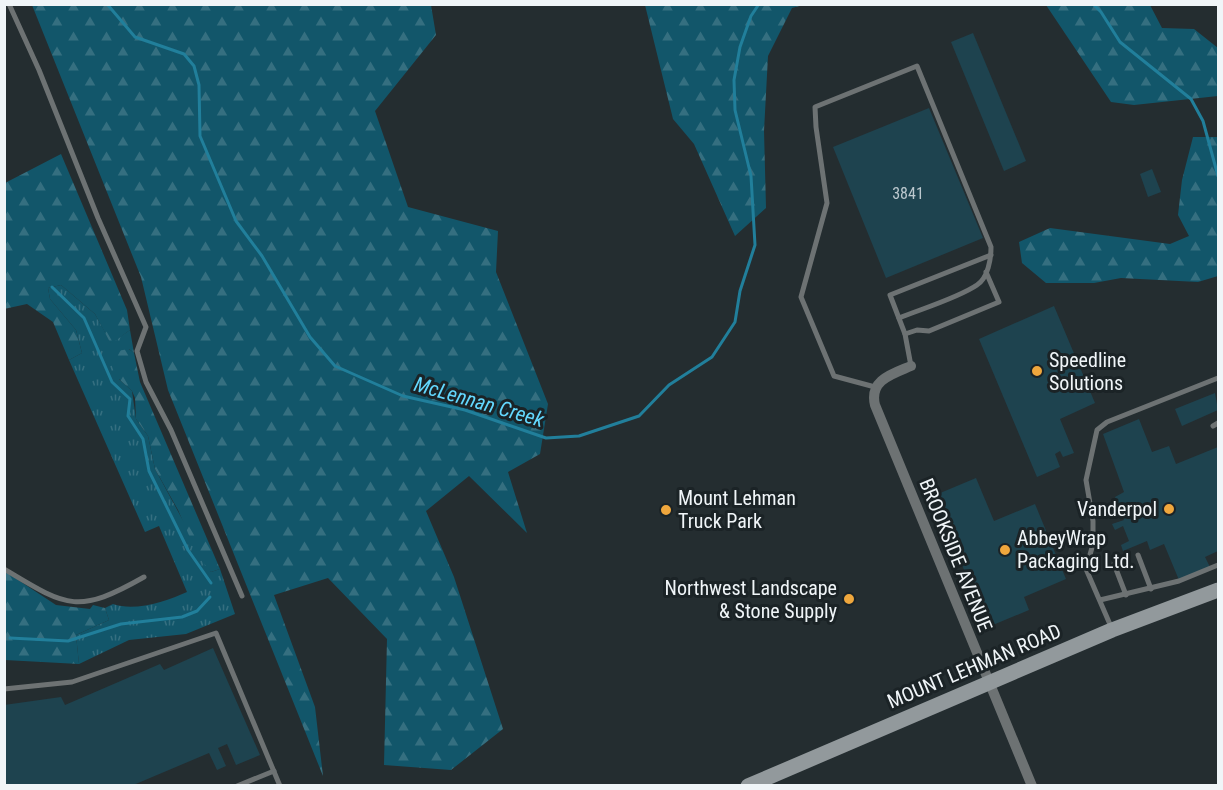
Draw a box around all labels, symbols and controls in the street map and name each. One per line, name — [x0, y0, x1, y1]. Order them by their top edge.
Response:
house number: 3841 — [892, 184, 924, 203]
place label: Speedline Solutions — [1049, 348, 1126, 395]
marker: Speedline Solutions — [1030, 364, 1044, 378]
water label: McLennan Creek — [411, 372, 548, 432]
street label: BROOKSIDE AVENUE — [914, 475, 998, 635]
place label: Mount Lehman Truck Park — [678, 486, 796, 533]
place label: Vanderpol — [1077, 497, 1157, 521]
marker: Vanderpol — [1162, 502, 1176, 516]
marker: Mount Lehman Truck Park — [659, 503, 673, 517]
place label: AbbeyWrap Packaging Ltd. — [1017, 526, 1135, 573]
marker: AbbeyWrap Packaging Ltd. — [998, 543, 1012, 557]
place label: Northwest Landscape & Stone Supply — [665, 576, 837, 623]
marker: Northwest Landscape & Stone Supply — [842, 592, 856, 606]
street label: MOUNT LEHMAN ROAD — [884, 619, 1064, 713]

